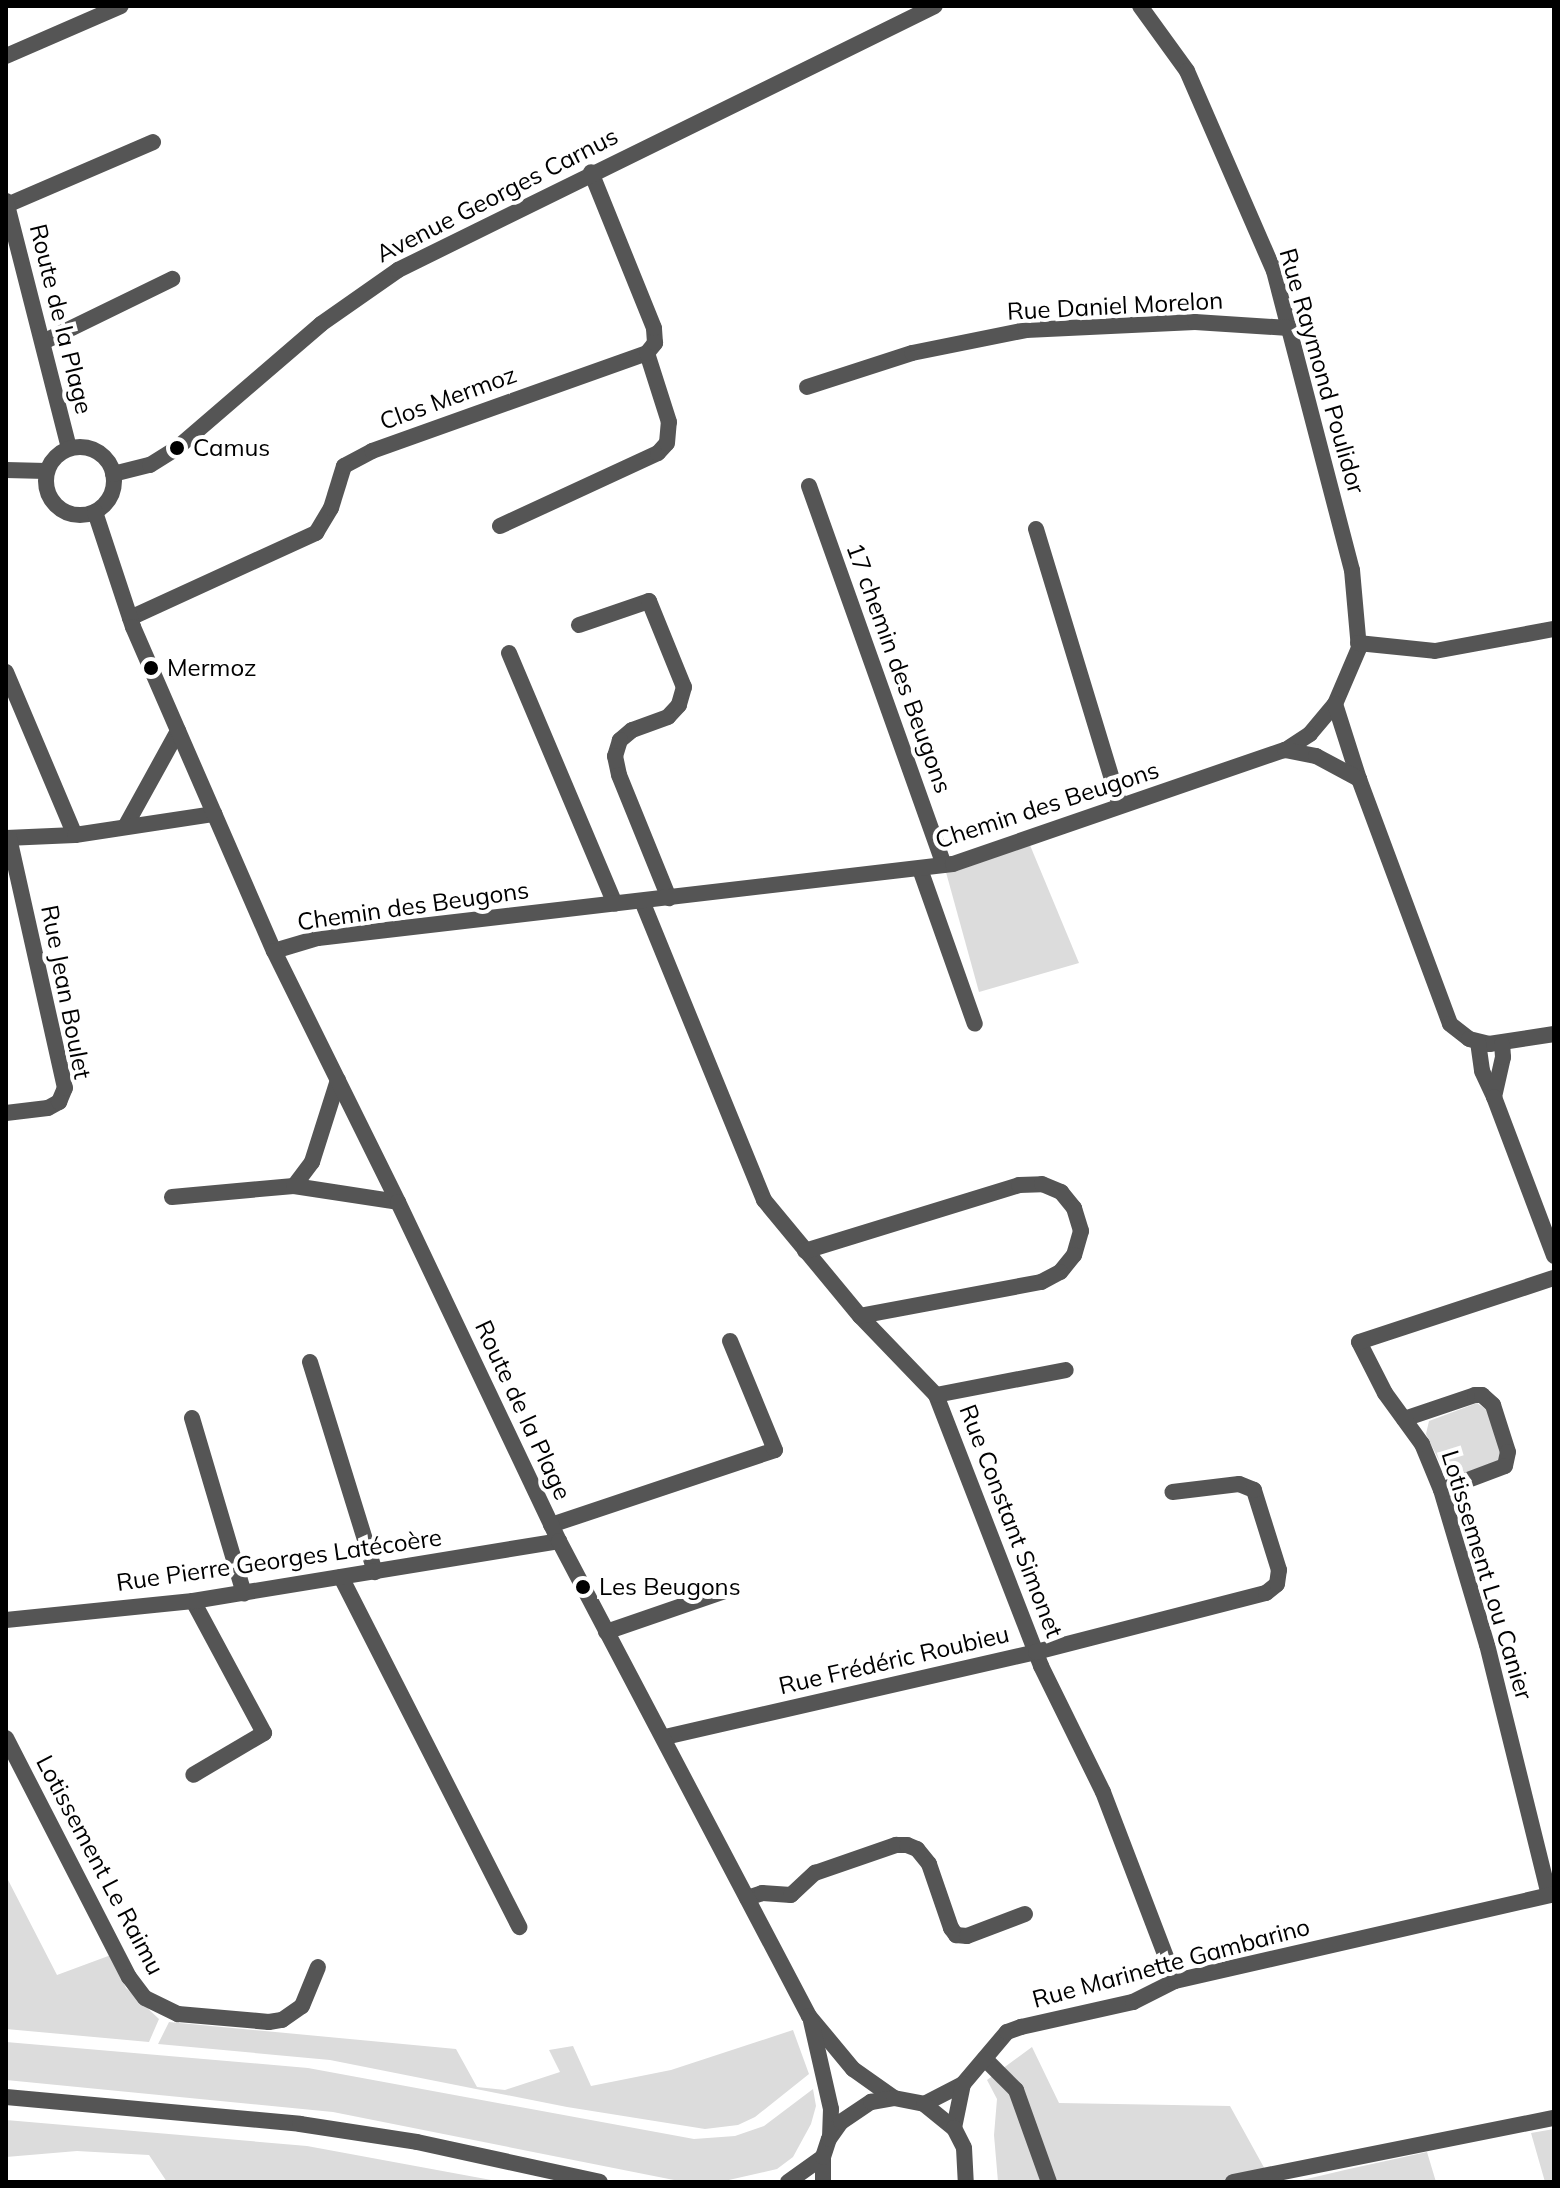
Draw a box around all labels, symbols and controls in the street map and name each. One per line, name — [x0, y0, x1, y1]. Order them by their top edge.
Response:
street label: Avenue Georges Carnus — [371, 121, 623, 269]
street label: Route de la Plage — [23, 221, 99, 417]
street label: Rue Raymond Poulidor — [1273, 245, 1371, 497]
street label: Rue Daniel Morelon — [1006, 286, 1224, 326]
street label: Clos Mermoz — [376, 360, 520, 436]
place label: Camus — [193, 434, 270, 462]
marker: Camus — [168, 439, 186, 457]
street label: 17 chemin des Beugons — [840, 539, 958, 797]
place label: Mermoz — [167, 654, 256, 682]
marker: Mermoz — [142, 659, 160, 677]
street label: Chemin des Beugons — [931, 755, 1163, 855]
street label: Chemin des Beugons — [295, 875, 531, 937]
street label: Rue Jean Boulet — [35, 903, 97, 1081]
street label: Route de la Plage — [469, 1316, 577, 1504]
street label: Rue Constant Simonet — [953, 1400, 1069, 1642]
street label: Lotissement Lou Canier — [1435, 1447, 1539, 1703]
street label: Rue Pierre Georges Latécoère — [115, 1523, 443, 1597]
place label: Les Beugons — [599, 1573, 741, 1601]
marker: Les Beugons — [574, 1578, 592, 1596]
street label: Rue Frédéric Roubieu — [776, 1619, 1012, 1701]
street label: Lotissement Le Raimu — [30, 1750, 170, 1980]
street label: Rue Marinette Gambarino — [1029, 1912, 1313, 2014]

